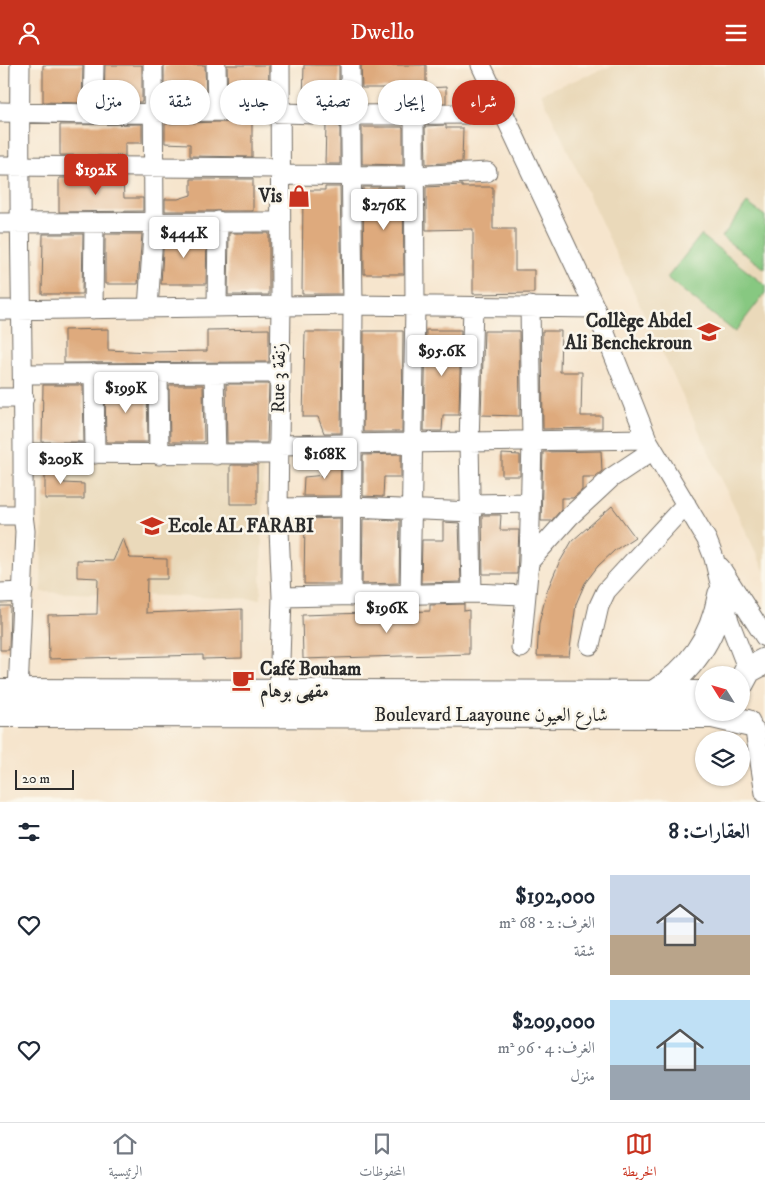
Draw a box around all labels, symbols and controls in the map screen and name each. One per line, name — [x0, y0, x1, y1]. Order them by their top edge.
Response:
icon: person — [15, 19, 43, 47]
text: Dwello — [351, 19, 414, 46]
icon: menu — [722, 19, 750, 47]
chip: منزل — [77, 80, 140, 125]
chip: شقة — [150, 80, 210, 125]
chip: جديد — [220, 80, 287, 125]
chip: تصفية — [297, 80, 368, 125]
chip: إيجار — [378, 80, 442, 125]
chip: شراء — [452, 80, 515, 125]
pin: $192K — [61, 153, 131, 196]
text: $192K — [75, 160, 117, 180]
shop icon: Vis — [286, 183, 312, 209]
place label: Vis — [258, 185, 283, 208]
pin: $276K — [349, 189, 419, 231]
text: $276K — [362, 195, 406, 215]
pin: $444K — [149, 217, 219, 259]
text: $444K — [160, 223, 208, 243]
place label: Collège Abdel Ali Benchekroun — [564, 310, 693, 355]
school or university icon: Collège Abdel Ali Benchekroun — [696, 319, 722, 345]
pin: $95.6K — [401, 335, 483, 377]
text: $95.6K — [418, 341, 466, 361]
street label: Rue 3 زنقة — [267, 343, 291, 413]
pin: $199K — [91, 371, 161, 414]
text: $199K — [105, 378, 147, 398]
pin: $168K — [290, 437, 360, 480]
pin: $209K — [26, 443, 96, 485]
text: $168K — [304, 444, 346, 464]
text: $209K — [39, 449, 83, 469]
school or university icon: Ecole AL FARABI — [139, 513, 165, 539]
place label: Ecole AL FARABI — [168, 515, 314, 538]
pin: $196K — [352, 591, 422, 634]
text: $196K — [366, 598, 408, 618]
place label: Café Bouham مقهى بوهام — [260, 658, 362, 708]
north arrow — [695, 666, 750, 721]
map controls — [695, 666, 750, 786]
cafe icon: Café Bouham مقهى بوهام — [230, 667, 256, 693]
street label: Boulevard Laayoune شارع العيون — [374, 704, 608, 730]
button: layers — [695, 731, 750, 786]
scale bar — [15, 767, 74, 790]
text: 20 m — [22, 770, 50, 788]
icon: filters — [15, 818, 43, 846]
text: العقارات: 8 — [668, 819, 750, 845]
text: $192,000 — [515, 884, 595, 910]
icon: home — [650, 895, 710, 955]
icon: heart — [15, 911, 43, 939]
text: الغرف: 2 · 68 m² — [499, 913, 595, 933]
text: شقة — [574, 941, 595, 961]
text: $209,000 — [512, 1009, 595, 1035]
icon: home — [650, 1020, 710, 1080]
icon: heart — [15, 1036, 43, 1064]
text: الغرف: 4 · 96 m² — [498, 1038, 595, 1058]
text: منزل — [570, 1066, 595, 1086]
tab: الرئيسية — [109, 1130, 142, 1185]
tab: المحفوظات — [359, 1130, 405, 1185]
tab: الخريطة — [622, 1130, 656, 1185]

